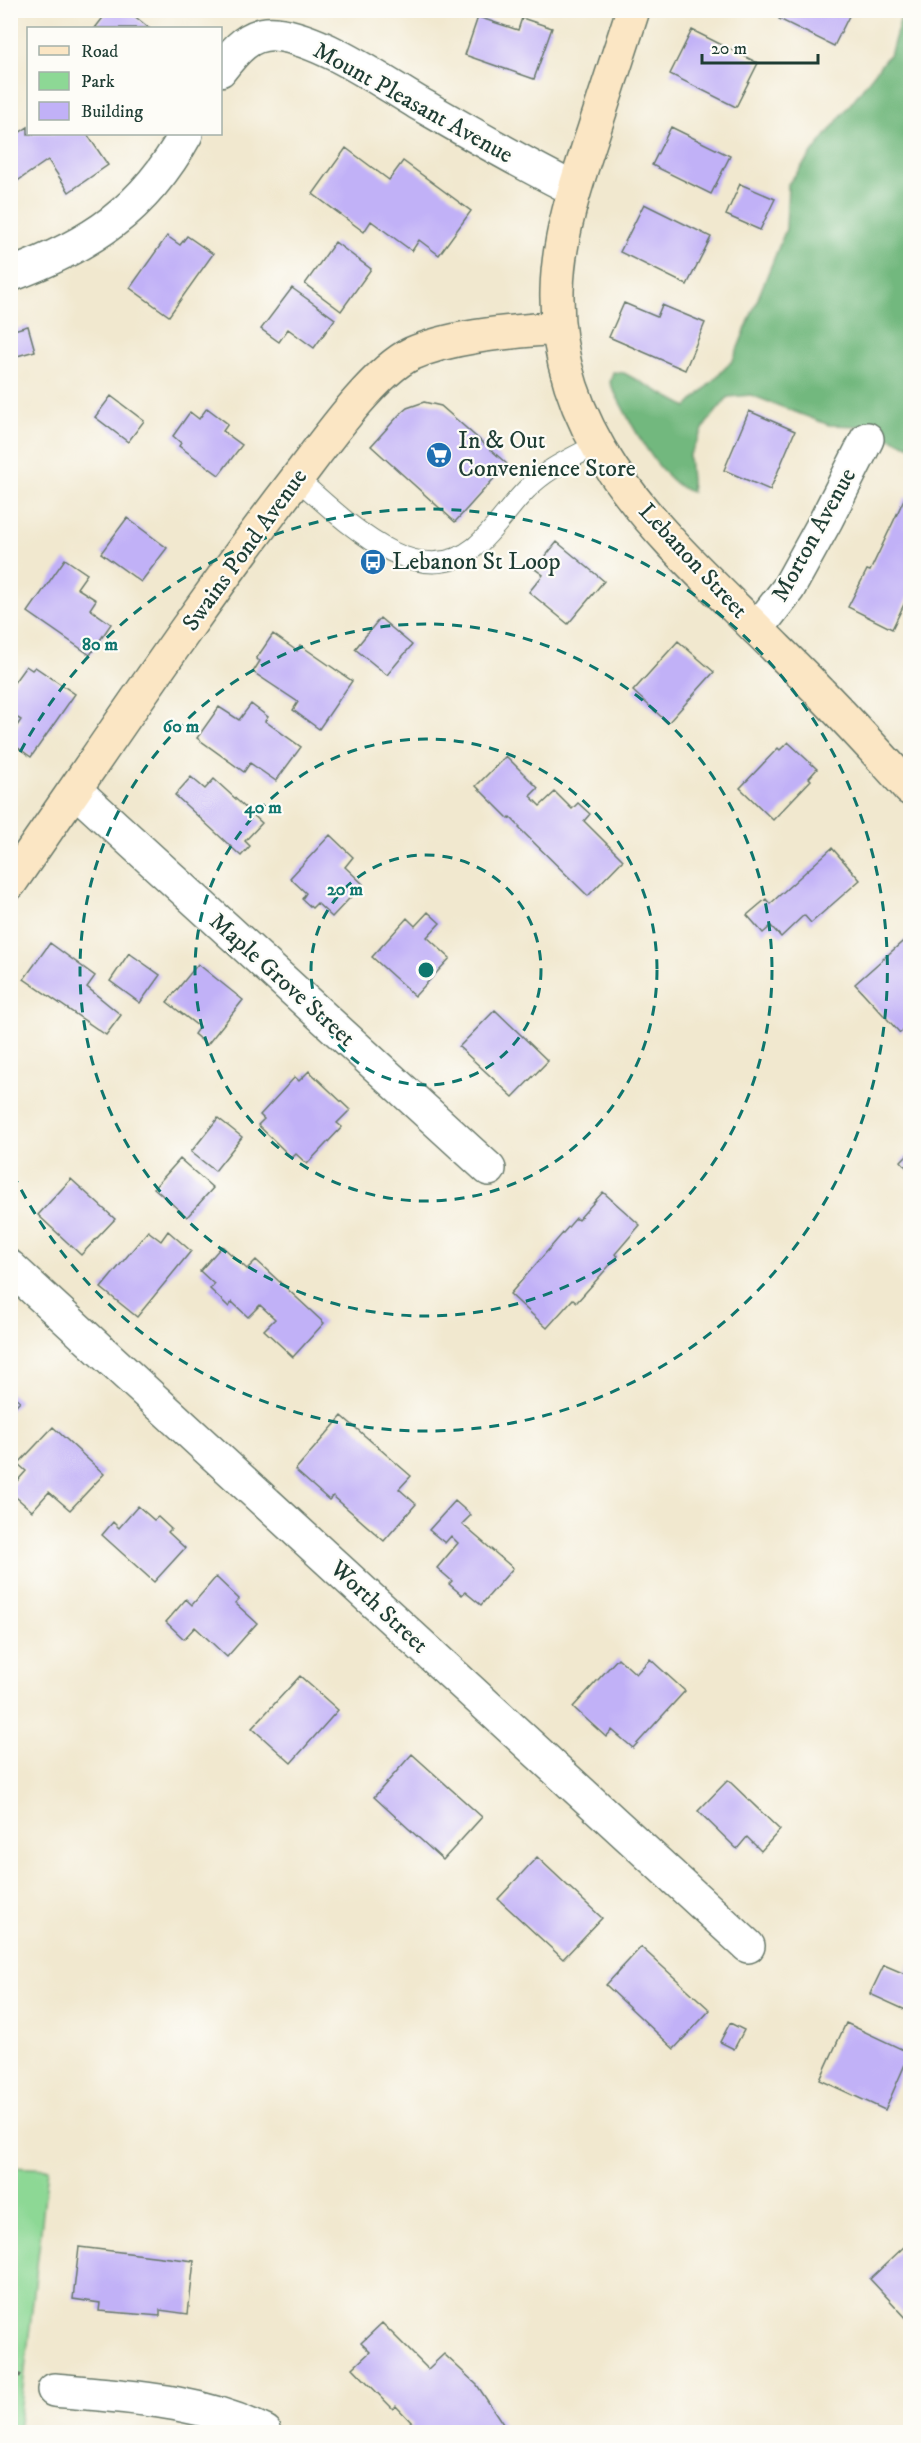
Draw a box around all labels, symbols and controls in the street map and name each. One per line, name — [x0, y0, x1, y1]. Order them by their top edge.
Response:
legend — [27, 27, 222, 135]
scale bar — [702, 27, 818, 65]
street label: Mount Pleasant Avenue — [308, 36, 518, 170]
text: 20 m — [711, 38, 747, 60]
text: Road — [81, 41, 118, 63]
text: Park — [81, 71, 115, 93]
text: Building — [81, 101, 143, 123]
place label: In & Out Convenience Store — [458, 426, 636, 484]
supermarket icon: In & Out Convenience Store — [424, 440, 454, 470]
street label: Swains Pond Avenue — [176, 463, 314, 637]
street label: Morton Avenue — [765, 463, 863, 607]
street label: Lebanon Street — [632, 497, 754, 625]
bus stop icon: Lebanon St Loop — [358, 547, 388, 577]
place label: Lebanon St Loop — [392, 547, 561, 577]
text: 80 m — [82, 634, 119, 656]
text: 60 m — [163, 716, 200, 738]
text: 40 m — [243, 797, 282, 819]
text: 20 m — [327, 879, 363, 901]
street label: Maple Grove Street — [203, 907, 361, 1054]
centre of rings — [416, 960, 436, 980]
street label: Worth Street — [323, 1553, 435, 1660]

